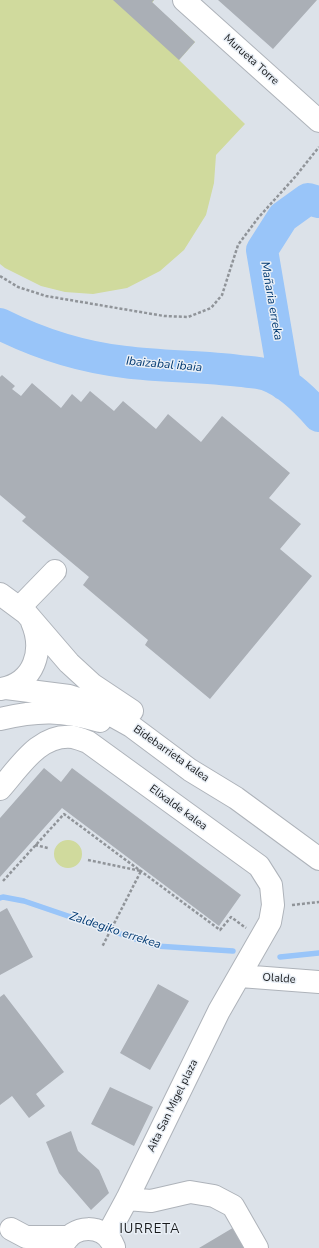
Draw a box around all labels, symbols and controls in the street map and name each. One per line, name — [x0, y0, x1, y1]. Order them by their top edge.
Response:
street label: Murueta Torre — [221, 32, 281, 88]
water label: Mañaria erreka — [257, 260, 285, 342]
water label: Ibaizabal ibaia — [125, 354, 203, 376]
street label: Bidebarrieta kalea — [131, 723, 211, 785]
street label: Elixalde kalea — [147, 783, 209, 833]
water label: Zaldegiko errekea — [67, 909, 163, 953]
street label: Olalde — [262, 971, 296, 987]
street label: Aita San Migel plaza — [145, 1058, 201, 1154]
district label: IURRETA — [120, 1222, 180, 1238]

